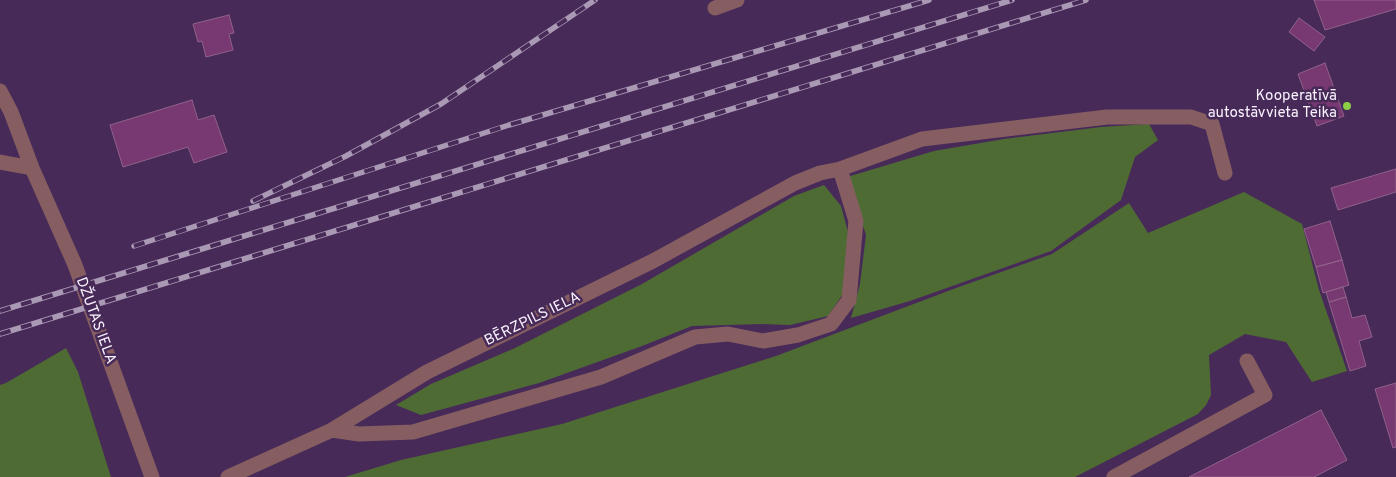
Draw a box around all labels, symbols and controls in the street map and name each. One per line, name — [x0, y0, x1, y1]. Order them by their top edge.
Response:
place label: Kooperatīvā autostāvvieta Teika — [1208, 88, 1337, 123]
marker: Kooperatīvā autostāvvieta Teika — [1341, 100, 1353, 112]
street label: DŽUTAS IELA — [71, 275, 119, 367]
street label: BĒRZPILS IELA — [482, 289, 584, 351]

